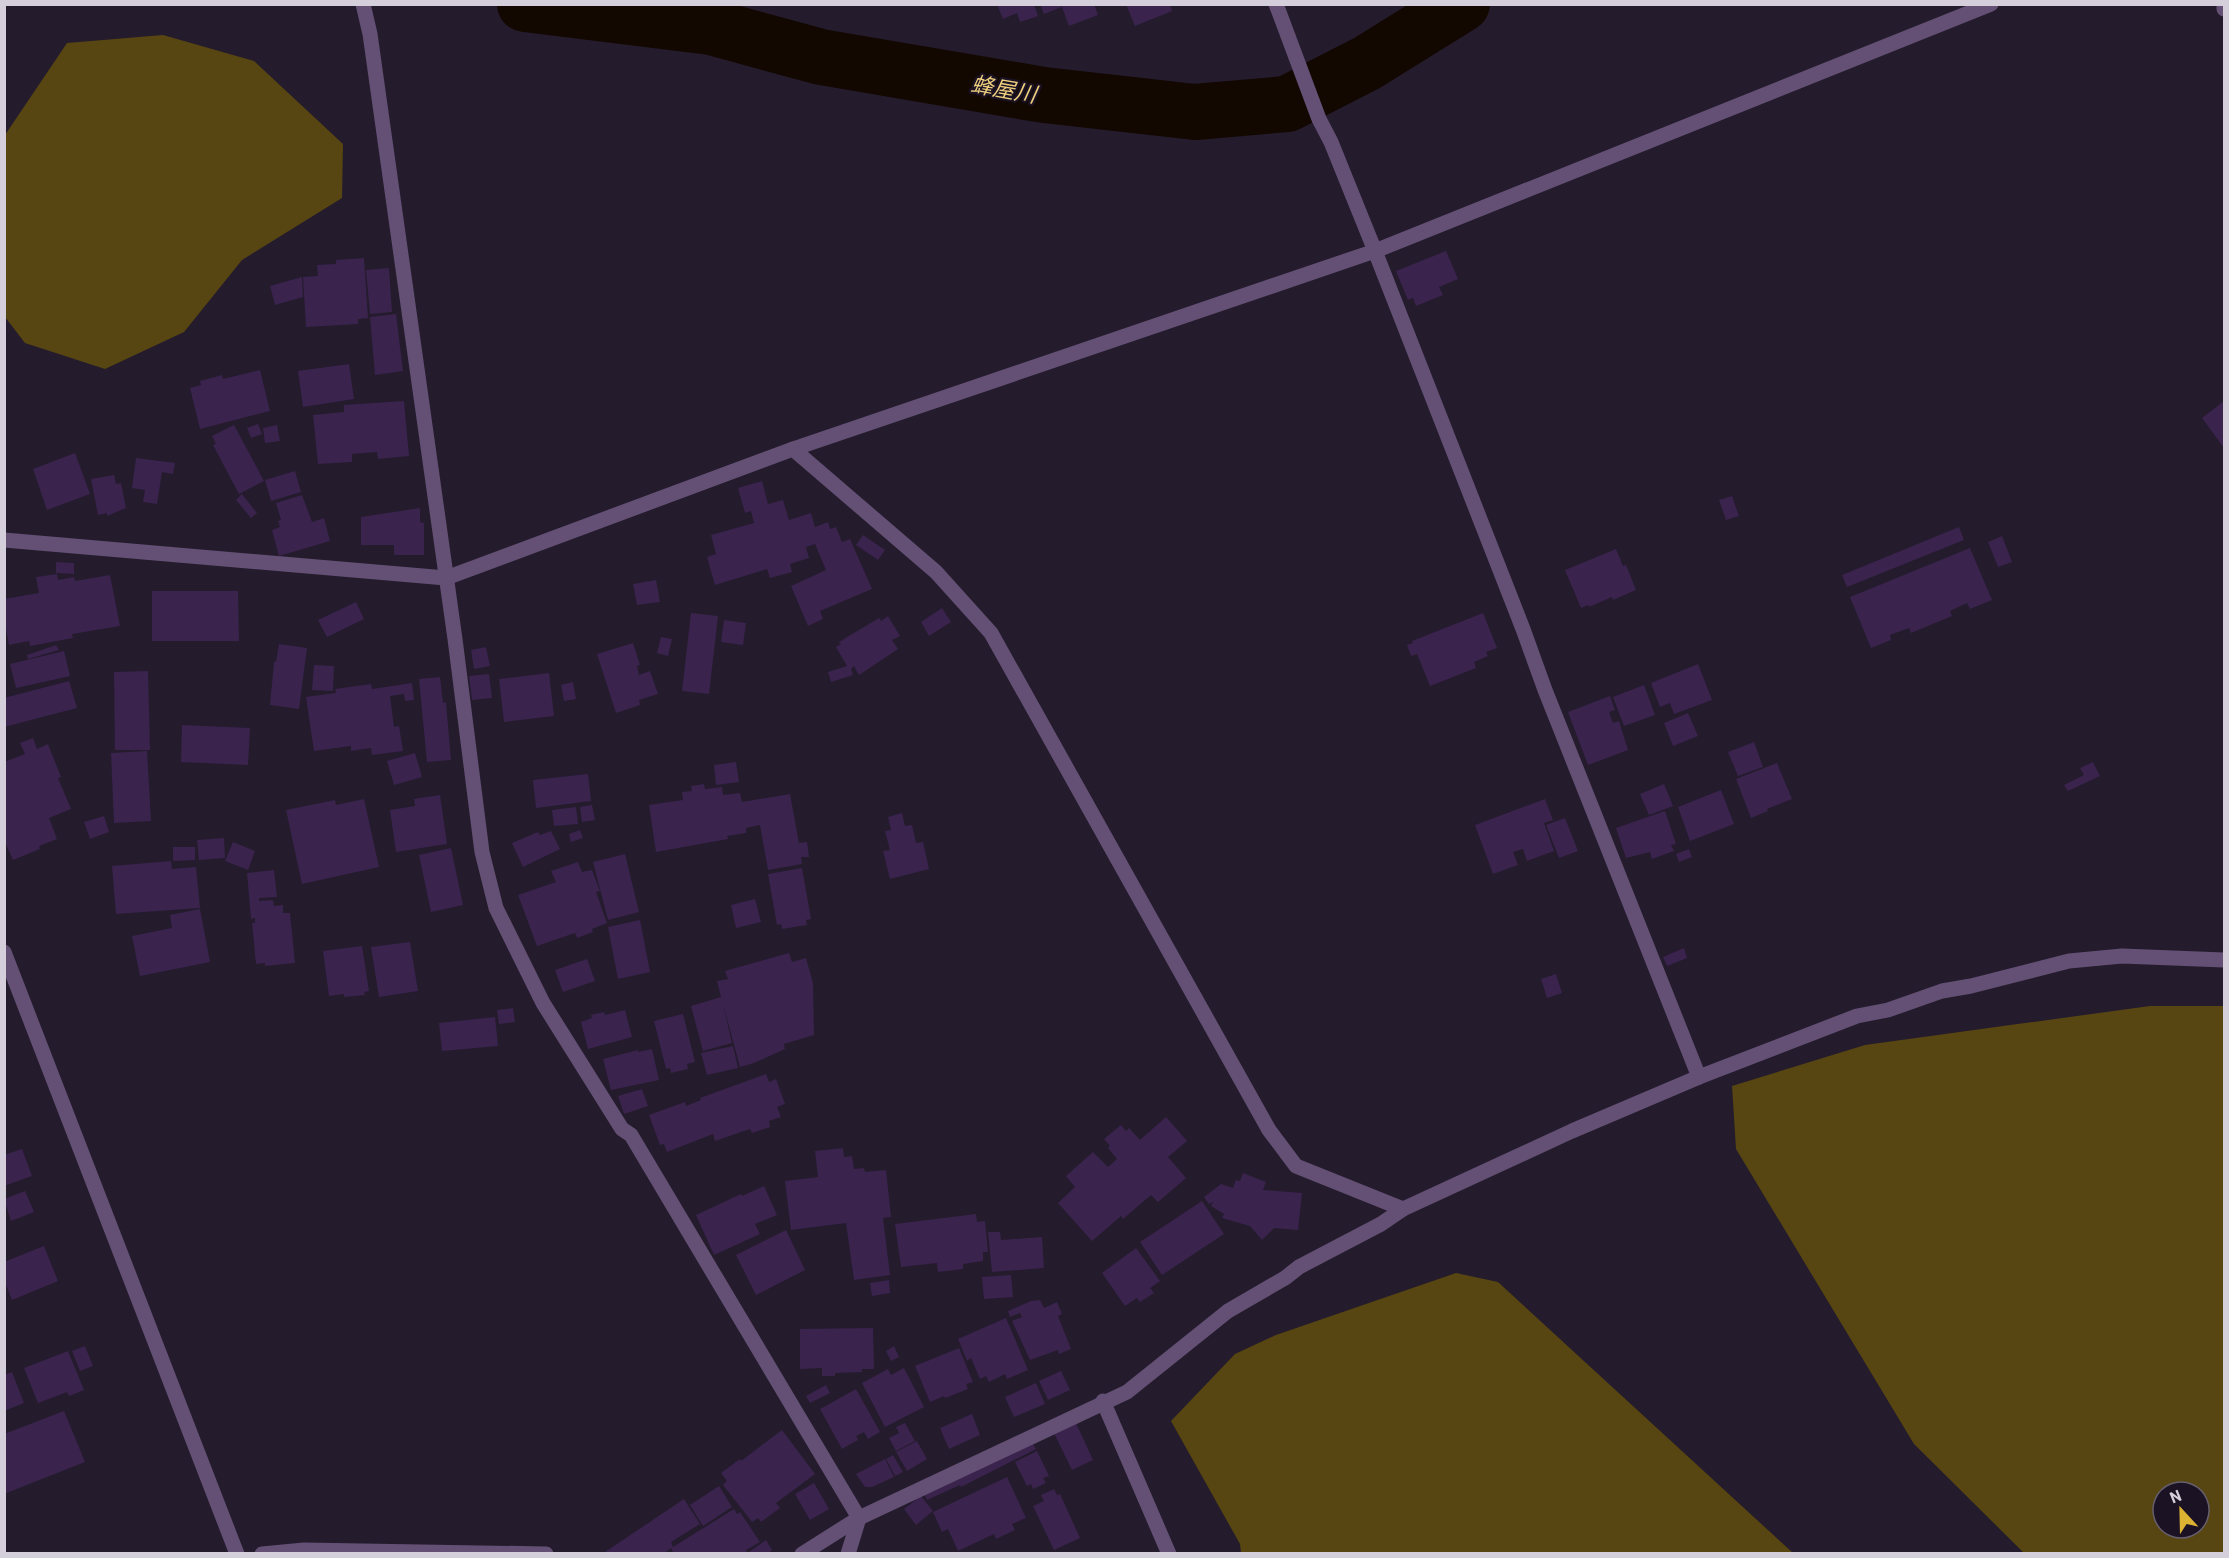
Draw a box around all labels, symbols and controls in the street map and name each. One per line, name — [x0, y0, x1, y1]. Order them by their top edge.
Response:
water label: 蜂屋川 — [969, 69, 1041, 107]
north arrow — [2151, 1480, 2211, 1540]
text: N — [2167, 1485, 2184, 1506]

